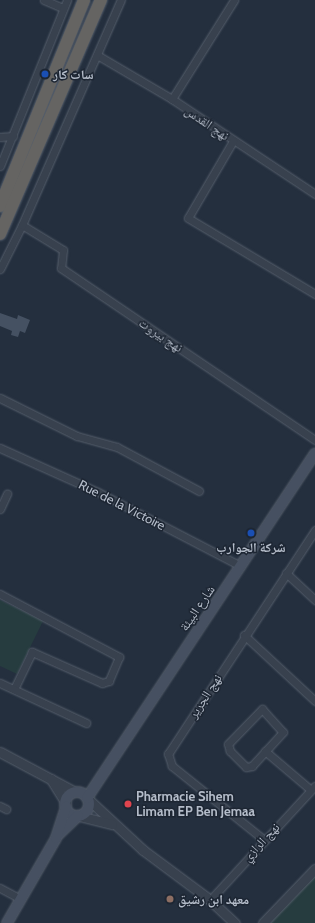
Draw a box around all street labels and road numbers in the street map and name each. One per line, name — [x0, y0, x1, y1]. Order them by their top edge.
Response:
street label: نهج القدس — [182, 102, 232, 144]
street label: نهج بيروت — [136, 315, 186, 355]
street label: Rue de la Victoire — [76, 476, 168, 534]
street label: شارع البيئة — [176, 582, 218, 634]
street label: نهج الجرير — [185, 671, 225, 721]
street label: نهج الرازي — [239, 819, 283, 865]

